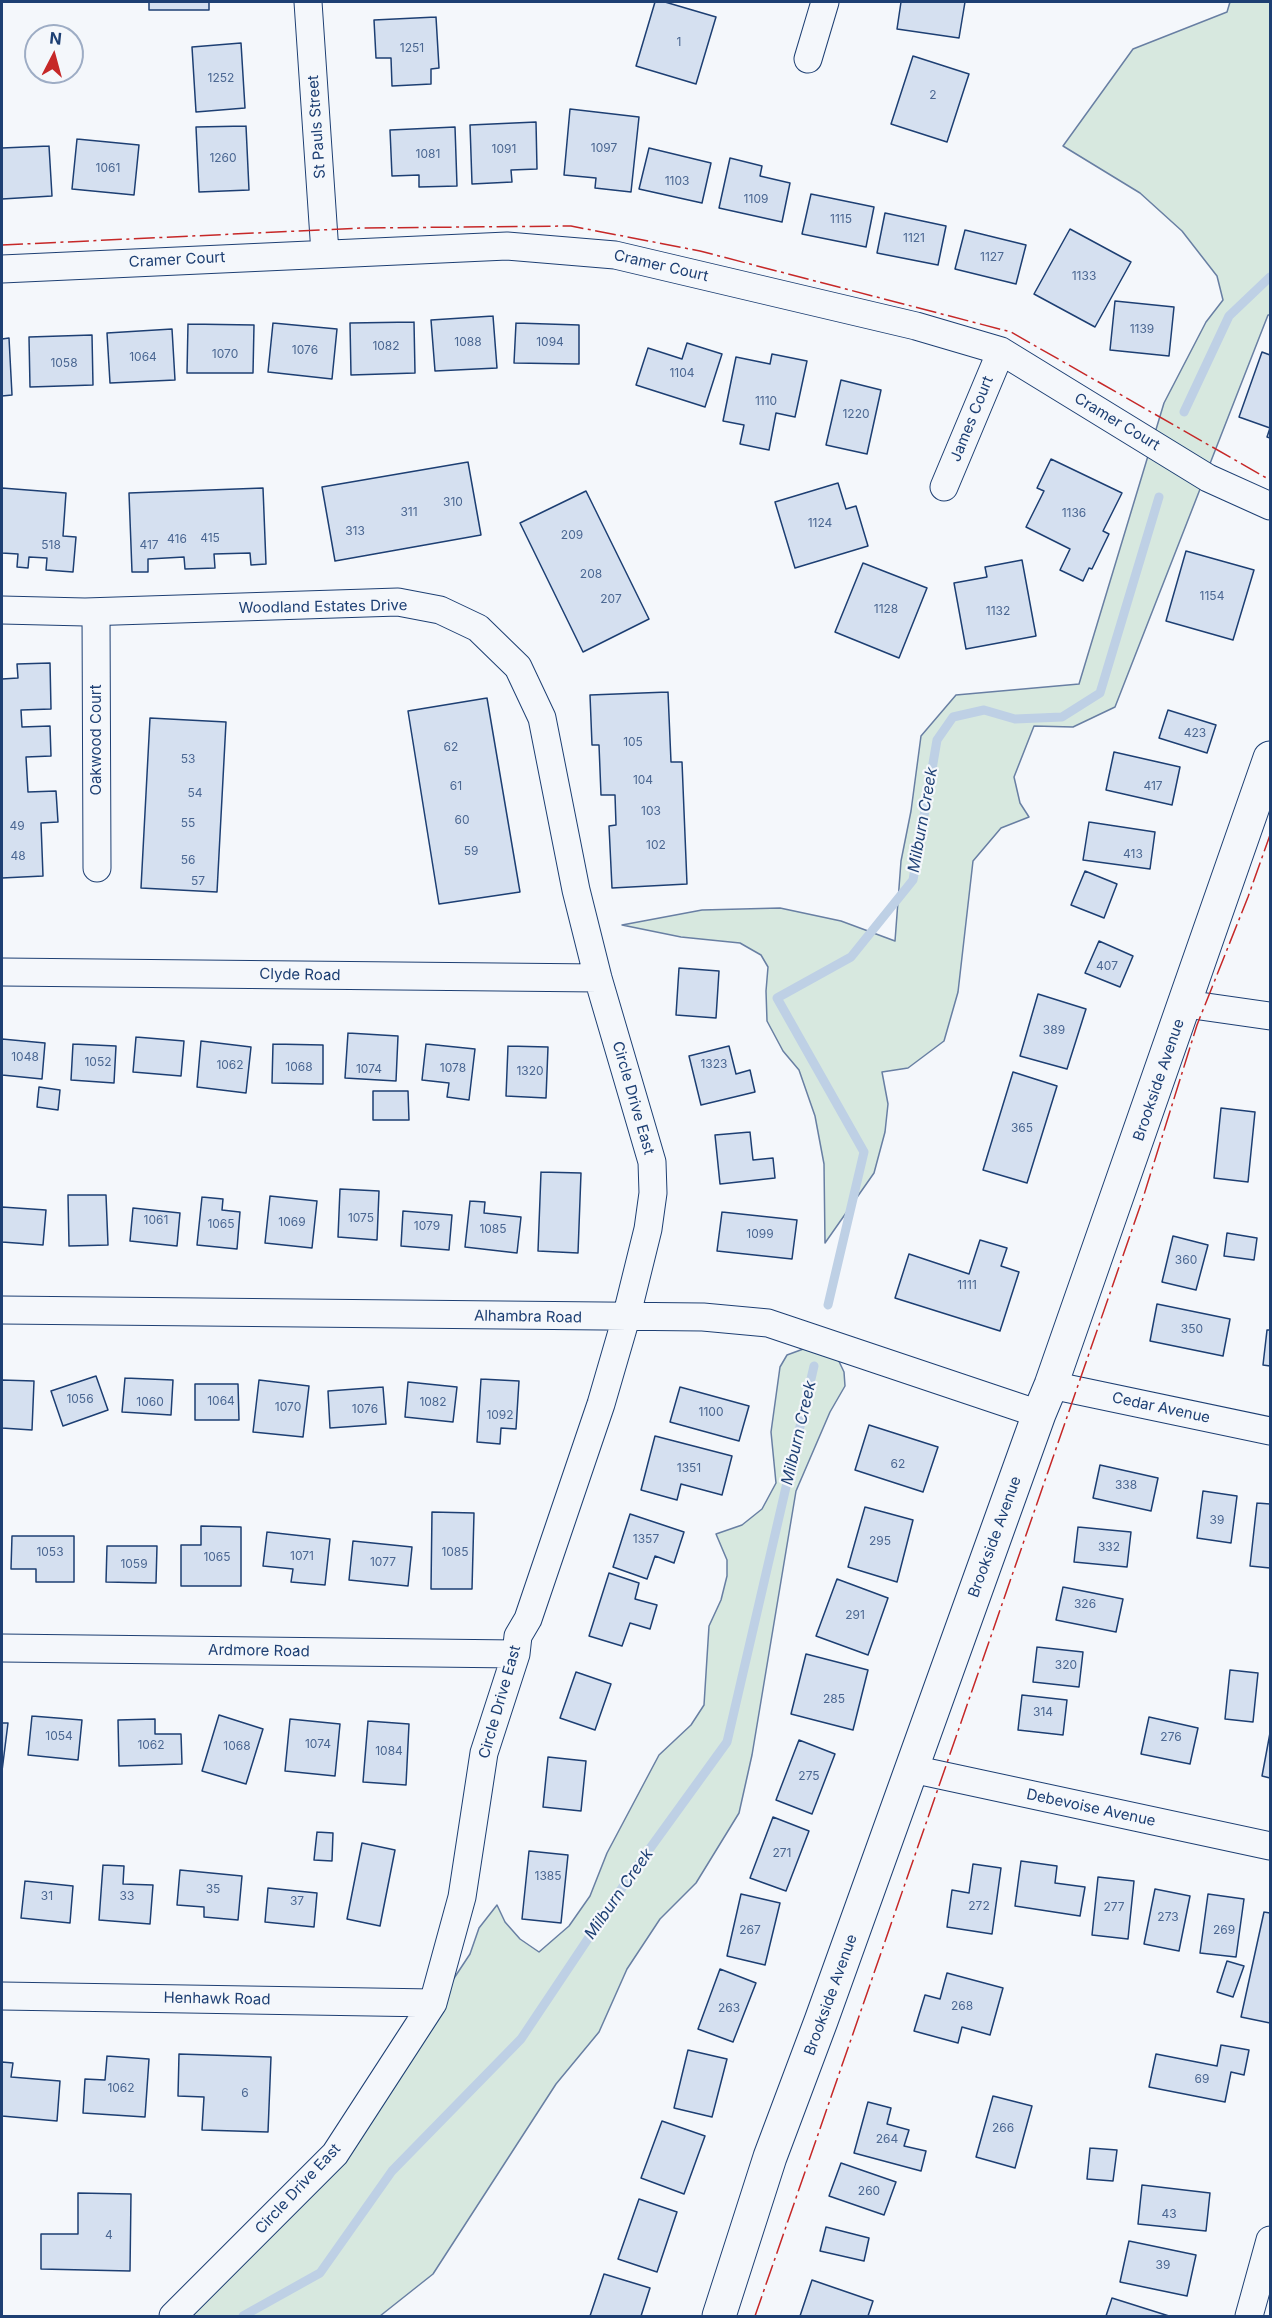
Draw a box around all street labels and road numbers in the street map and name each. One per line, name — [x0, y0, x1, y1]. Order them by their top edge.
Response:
street label: St Pauls Street — [304, 75, 330, 179]
street label: Cramer Court — [612, 246, 710, 286]
street label: Cramer Court — [128, 248, 226, 272]
street label: James Court — [947, 374, 997, 464]
street label: Cramer Court — [1071, 389, 1163, 455]
street label: Woodland Estates Drive — [238, 597, 408, 617]
street label: Oakwood Court — [87, 684, 105, 796]
street label: Clyde Road — [259, 965, 341, 985]
street label: Brookside Avenue — [1130, 1017, 1188, 1143]
street label: Circle Drive East — [608, 1039, 658, 1157]
street label: Alhambra Road — [474, 1307, 582, 1327]
street label: Cedar Avenue — [1110, 1389, 1212, 1427]
street label: Brookside Avenue — [965, 1474, 1025, 1600]
street label: Ardmore Road — [208, 1641, 310, 1661]
street label: Circle Drive East — [475, 1643, 525, 1761]
street label: Debevoise Avenue — [1025, 1786, 1157, 1830]
street label: Brookside Avenue — [801, 1932, 861, 2058]
street label: Henhawk Road — [163, 1989, 271, 2009]
street label: Circle Drive East — [252, 2140, 344, 2238]

